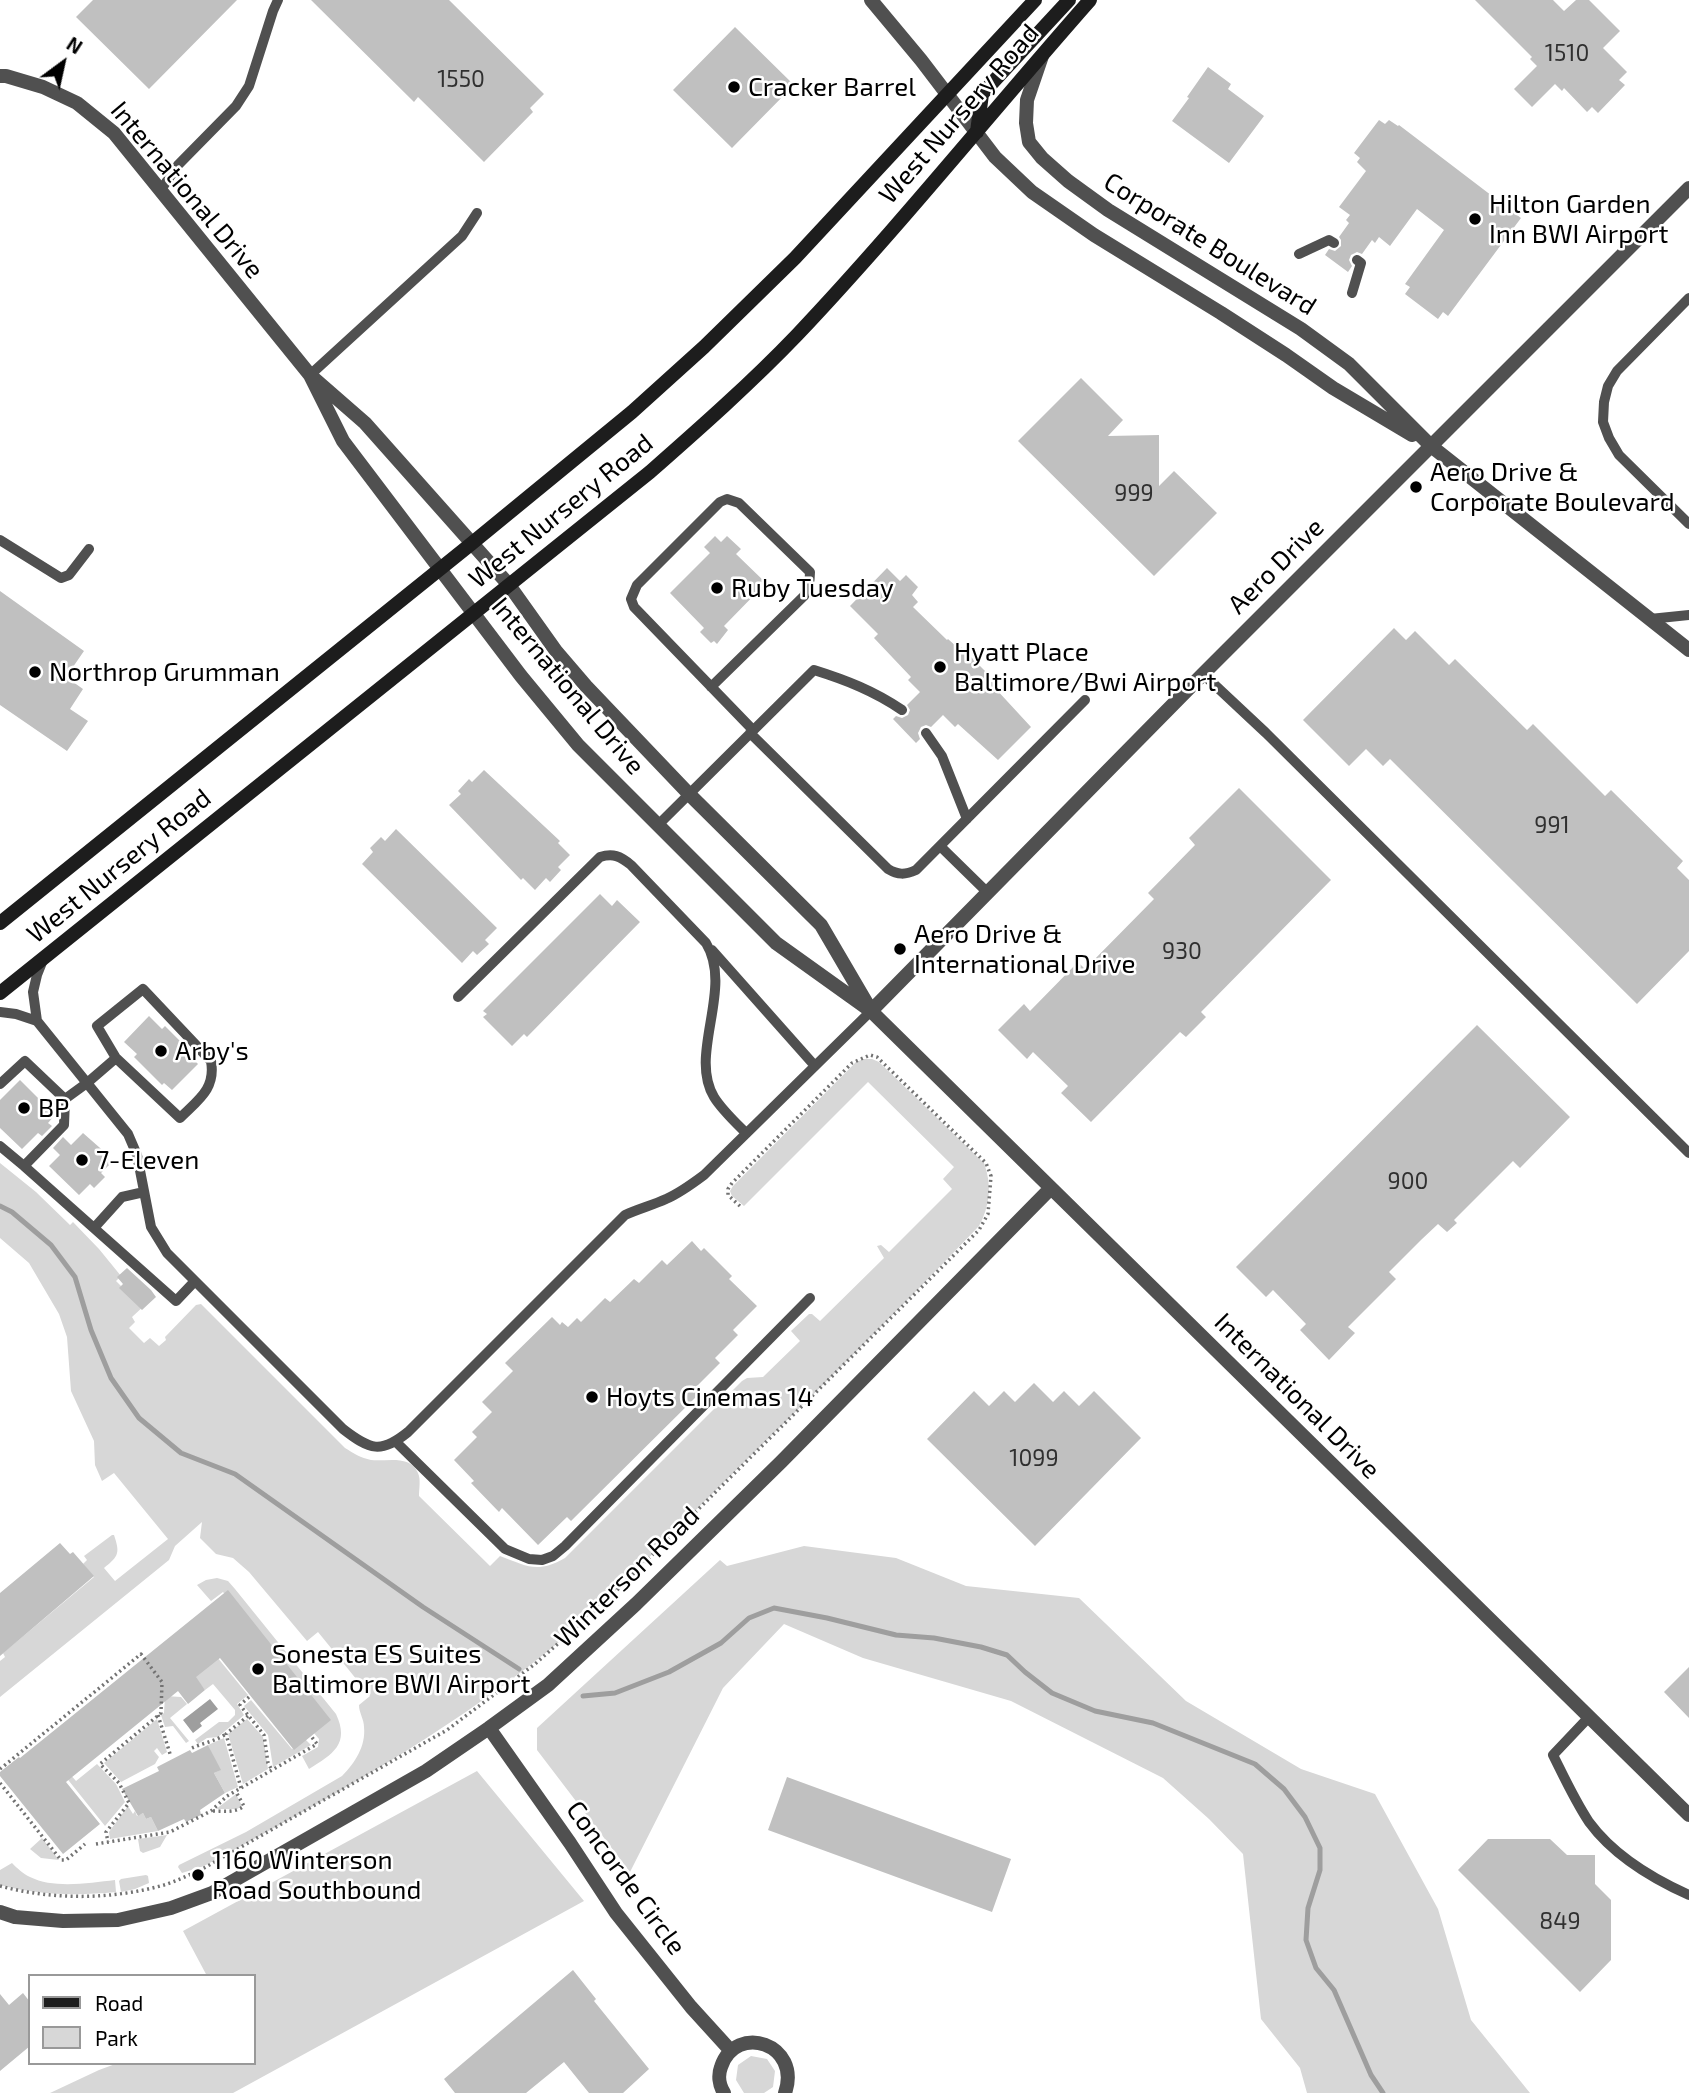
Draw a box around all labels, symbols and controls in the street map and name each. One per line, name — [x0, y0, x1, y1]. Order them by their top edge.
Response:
street label: West Nursery Road — [873, 18, 1045, 210]
north arrow — [28, 28, 98, 98]
text: N — [63, 32, 87, 58]
house number: 1510 — [1545, 39, 1589, 67]
house number: 1550 — [437, 65, 485, 93]
place label: Cracker Barrel — [748, 71, 916, 103]
marker: Cracker Barrel — [726, 79, 742, 95]
street label: International Drive — [104, 95, 270, 285]
street label: Corporate Boulevard — [1098, 166, 1322, 322]
place label: Hilton Garden Inn BWI Airport — [1489, 188, 1668, 249]
marker: Hilton Garden Inn BWI Airport — [1467, 211, 1483, 227]
street label: West Nursery Road — [463, 427, 659, 595]
place label: Aero Drive & Corporate Boulevard — [1430, 456, 1675, 518]
house number: 999 — [1114, 479, 1154, 507]
marker: Aero Drive & Corporate Boulevard — [1408, 479, 1424, 495]
street label: Aero Drive — [1222, 512, 1330, 620]
place label: Ruby Tuesday — [731, 572, 894, 604]
marker: Ruby Tuesday — [709, 580, 725, 596]
street label: International Drive — [485, 591, 651, 781]
place label: Hyatt Place Baltimore/Bwi Airport — [954, 636, 1216, 698]
place label: Northrop Grumman — [49, 656, 280, 688]
marker: Hyatt Place Baltimore/Bwi Airport — [932, 659, 948, 675]
marker: Northrop Grumman — [27, 664, 43, 680]
street label: West Nursery Road — [21, 782, 217, 950]
house number: 991 — [1534, 811, 1570, 839]
place label: Aero Drive & International Drive — [914, 918, 1135, 979]
house number: 930 — [1162, 937, 1202, 965]
marker: Aero Drive & International Drive — [892, 941, 908, 957]
place label: Arby's — [175, 1035, 249, 1067]
marker: Arby's — [153, 1043, 169, 1059]
place label: BP — [38, 1092, 69, 1124]
marker: BP — [16, 1100, 32, 1116]
place label: 7-Eleven — [96, 1144, 199, 1176]
marker: 7-Eleven — [74, 1152, 90, 1168]
house number: 900 — [1388, 1167, 1428, 1195]
street label: International Drive — [1208, 1307, 1386, 1485]
place label: Hoyts Cinemas 14 — [606, 1381, 813, 1413]
marker: Hoyts Cinemas 14 — [584, 1389, 600, 1405]
house number: 1099 — [1009, 1444, 1059, 1472]
street label: Winterson Road — [548, 1500, 706, 1654]
place label: Sonesta ES Suites Baltimore BWI Airport — [272, 1638, 530, 1700]
marker: Sonesta ES Suites Baltimore BWI Airport — [250, 1661, 266, 1677]
street label: Concorde Circle — [560, 1795, 692, 1961]
place label: 1160 Winterson Road Southbound — [212, 1844, 421, 1906]
marker: 1160 Winterson Road Southbound — [190, 1867, 206, 1883]
house number: 849 — [1539, 1907, 1581, 1935]
legend — [28, 1974, 256, 2065]
text: Road — [95, 1990, 143, 2015]
text: Park — [95, 2025, 138, 2050]

